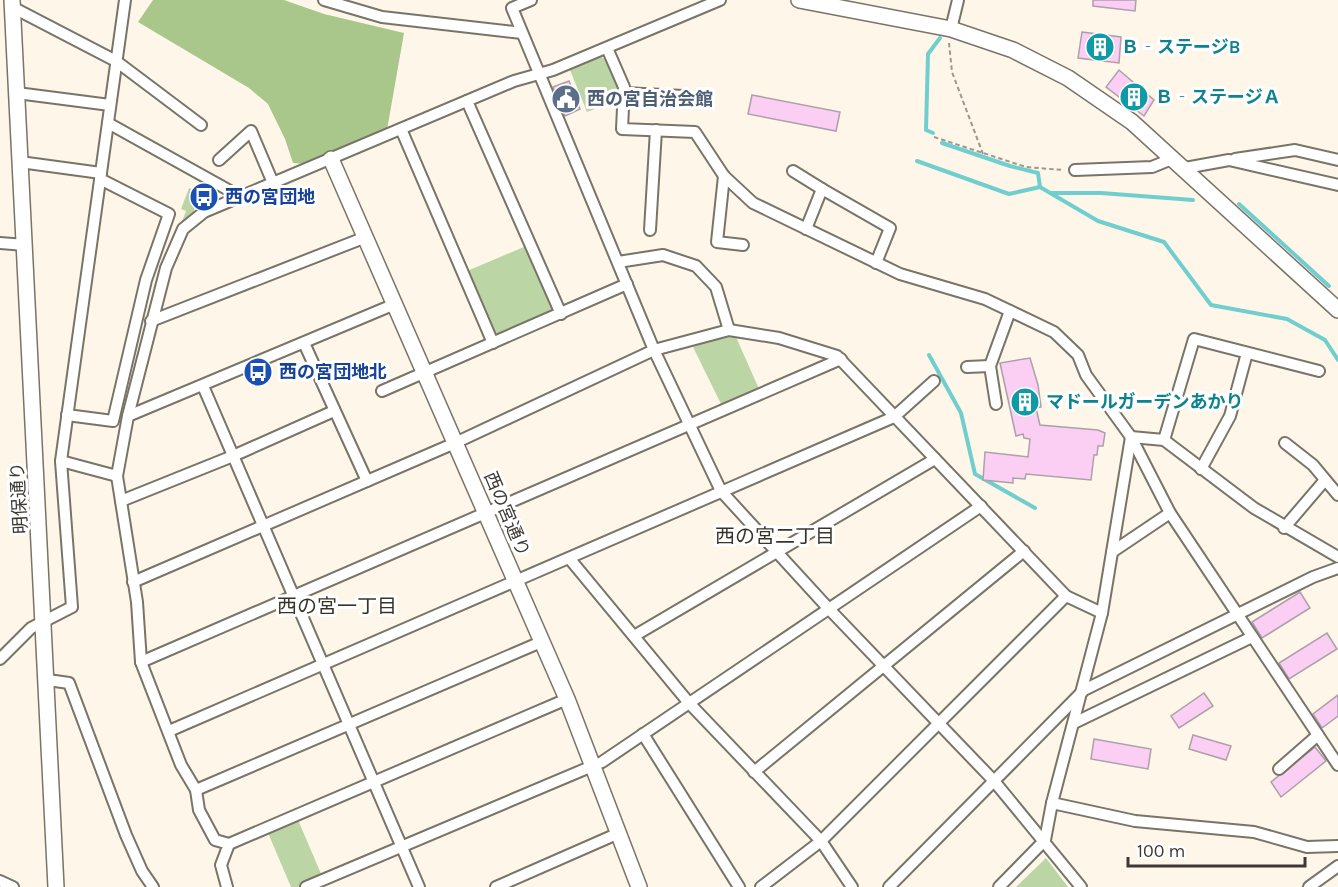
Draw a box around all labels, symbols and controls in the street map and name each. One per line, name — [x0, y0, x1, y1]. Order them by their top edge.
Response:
building icon: Ｂ‐ステージB — [1084, 31, 1116, 63]
place label: Ｂ‐ステージB — [1121, 36, 1240, 58]
building icon: Ｂ‐ステージＡ — [1118, 81, 1150, 113]
public building icon: 西の宮自治会館 — [550, 83, 582, 115]
place label: Ｂ‐ステージＡ — [1155, 86, 1281, 108]
place label: 西の宮自治会館 — [587, 88, 713, 110]
bus stop icon: 西の宮団地 — [188, 181, 220, 213]
place label: 西の宮団地 — [225, 186, 315, 208]
bus stop icon: 西の宮団地北 — [242, 356, 274, 388]
place label: 西の宮団地北 — [279, 361, 387, 383]
building icon: マドールガーデンあかり — [1009, 386, 1041, 418]
place label: マドールガーデンあかり — [1046, 391, 1243, 413]
street label: 明保通り — [6, 461, 32, 535]
street label: 西の宮通り — [479, 468, 535, 560]
district label: 西の宮二丁目 — [715, 525, 835, 548]
district label: 西の宮一丁目 — [277, 595, 397, 618]
scale bar — [1128, 830, 1305, 868]
text: 100 m — [1137, 840, 1185, 862]

